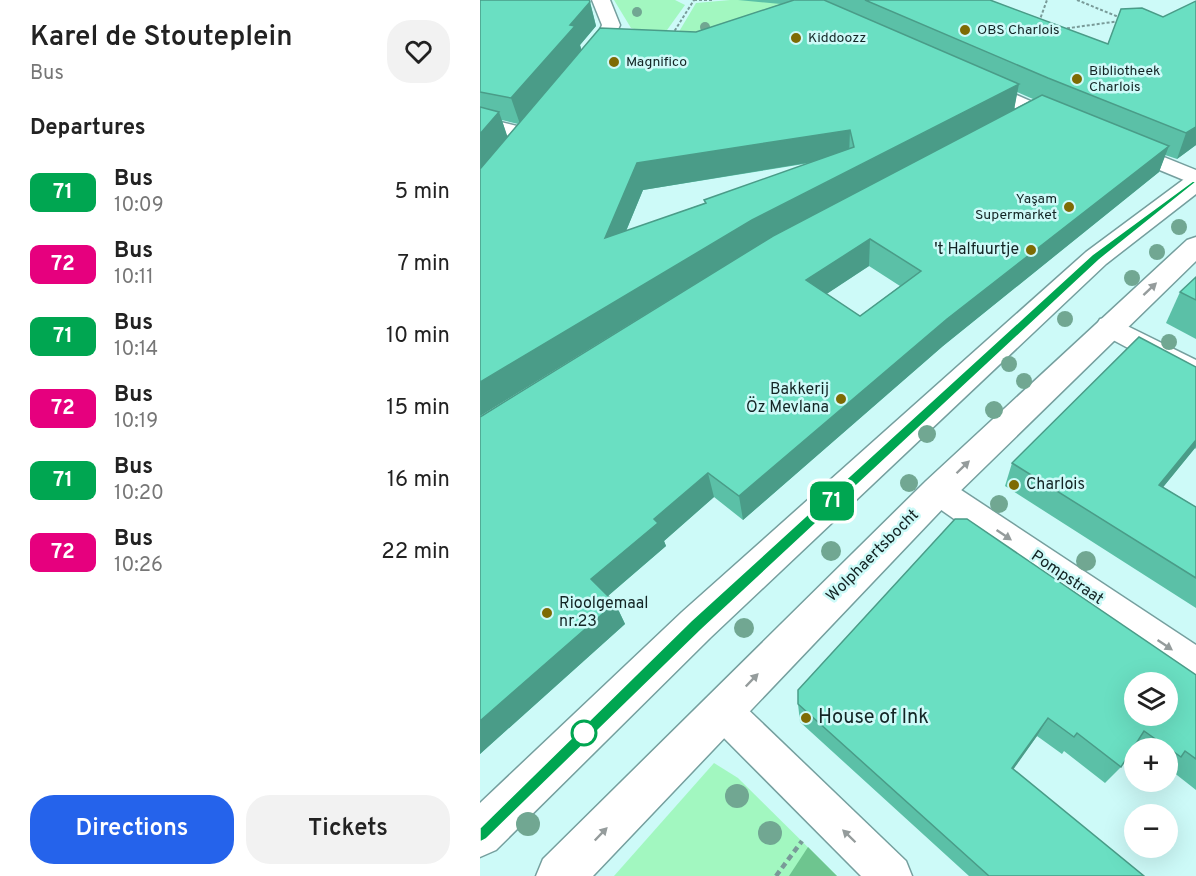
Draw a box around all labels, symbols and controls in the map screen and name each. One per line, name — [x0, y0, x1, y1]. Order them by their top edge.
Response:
text: Karel de Stouteplein — [30, 20, 292, 56]
button: heart — [387, 20, 450, 83]
place label: OBS Charlois — [977, 22, 1060, 39]
marker: OBS Charlois — [958, 23, 972, 37]
place label: Kiddoozz — [808, 30, 866, 47]
marker: Kiddoozz — [789, 31, 803, 45]
place label: Magnifico — [626, 54, 687, 71]
marker: Magnifico — [607, 55, 621, 69]
text: Bus — [30, 61, 64, 87]
place label: Bibliotheek Charlois — [1089, 63, 1160, 96]
marker: Bibliotheek Charlois — [1070, 72, 1084, 86]
text: Departures — [30, 115, 146, 142]
text: Bus — [114, 166, 153, 193]
text: 71 — [53, 179, 73, 206]
text: 5 min — [395, 179, 450, 206]
place label: Yaşam Supermarket — [975, 191, 1057, 224]
text: 10:09 — [114, 193, 164, 219]
marker: Yaşam Supermarket — [1062, 200, 1076, 214]
text: Bus — [114, 238, 153, 265]
place label: 't Halfuurtje — [934, 240, 1019, 260]
marker: 't Halfuurtje — [1024, 243, 1038, 257]
text: 72 — [51, 251, 75, 278]
text: 7 min — [398, 251, 450, 278]
text: 10:11 — [114, 265, 154, 291]
one-way arrow — [1142, 282, 1156, 296]
text: Bus — [114, 310, 153, 337]
text: 71 — [53, 323, 73, 350]
text: 10 min — [386, 323, 450, 350]
text: 10:14 — [114, 337, 158, 363]
place label: Bakkerij Öz Mevlana — [746, 380, 829, 418]
text: Bus — [114, 382, 153, 409]
marker: Bakkerij Öz Mevlana — [834, 392, 848, 406]
text: 72 — [51, 395, 75, 422]
text: 15 min — [386, 395, 450, 422]
text: 10:19 — [114, 409, 158, 435]
text: Bus — [114, 454, 153, 481]
one-way arrow — [955, 460, 969, 474]
text: 71 — [53, 467, 73, 494]
text: 16 min — [387, 467, 450, 494]
place label: Charlois — [1026, 475, 1085, 495]
marker: Charlois — [1007, 478, 1021, 492]
text: 10:20 — [114, 481, 164, 507]
line badge: 71 — [805, 482, 859, 520]
text: 71 — [822, 488, 842, 515]
street label: Wolphaertsbocht — [822, 505, 924, 607]
text: Bus — [114, 526, 153, 553]
one-way arrow — [995, 530, 1012, 541]
text: 72 — [51, 539, 75, 566]
text: 22 min — [381, 539, 450, 566]
street label: Pompstraat — [1027, 547, 1107, 609]
text: 10:26 — [114, 553, 163, 579]
place label: Rioolgemaal nr.23 — [559, 594, 648, 632]
marker: Rioolgemaal nr.23 — [540, 606, 554, 620]
one-way arrow — [1157, 639, 1173, 650]
map controls — [1124, 672, 1178, 858]
button: layers — [1124, 672, 1178, 726]
one-way arrow — [744, 673, 758, 687]
place label: House of Ink — [818, 705, 929, 731]
marker: House of Ink — [799, 711, 813, 725]
unlabelled marker — [571, 720, 597, 746]
button: + — [1124, 738, 1178, 792]
button: Directions — [30, 795, 234, 864]
button: Tickets — [246, 795, 450, 864]
button: − — [1124, 804, 1178, 858]
one-way arrow — [593, 828, 607, 842]
one-way arrow — [842, 829, 856, 843]

